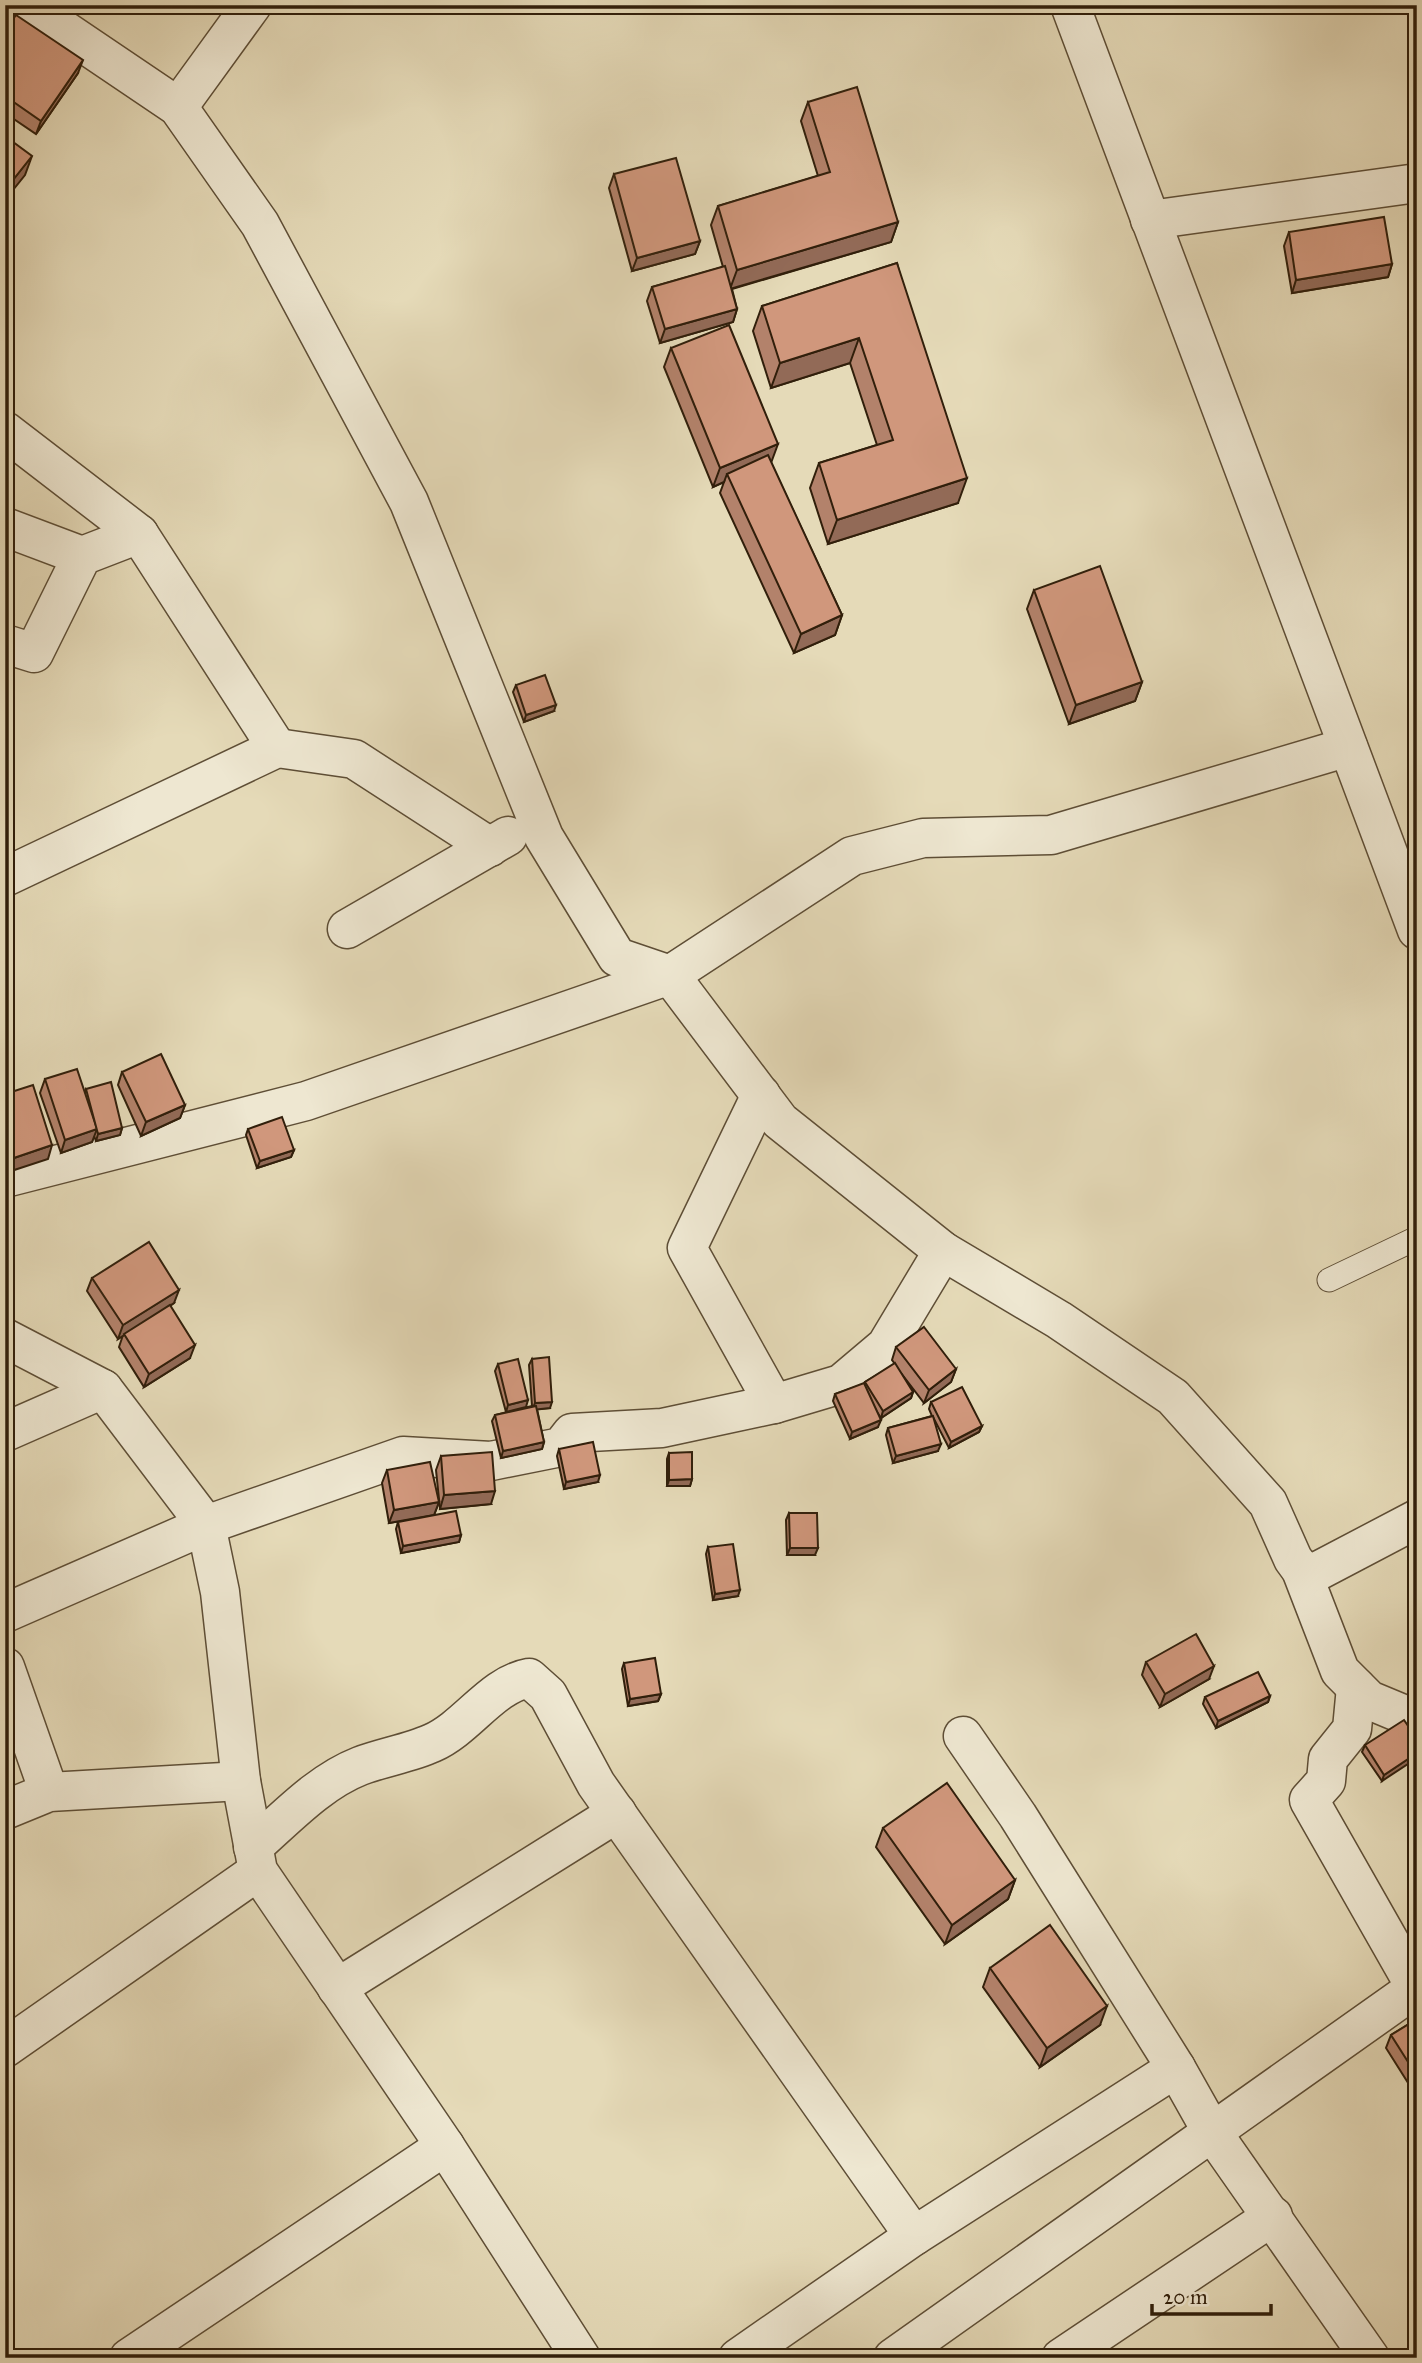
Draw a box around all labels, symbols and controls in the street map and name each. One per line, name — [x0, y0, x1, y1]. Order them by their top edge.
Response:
scale bar — [1152, 2272, 1272, 2316]
text: 20 m — [1163, 2284, 1208, 2310]

